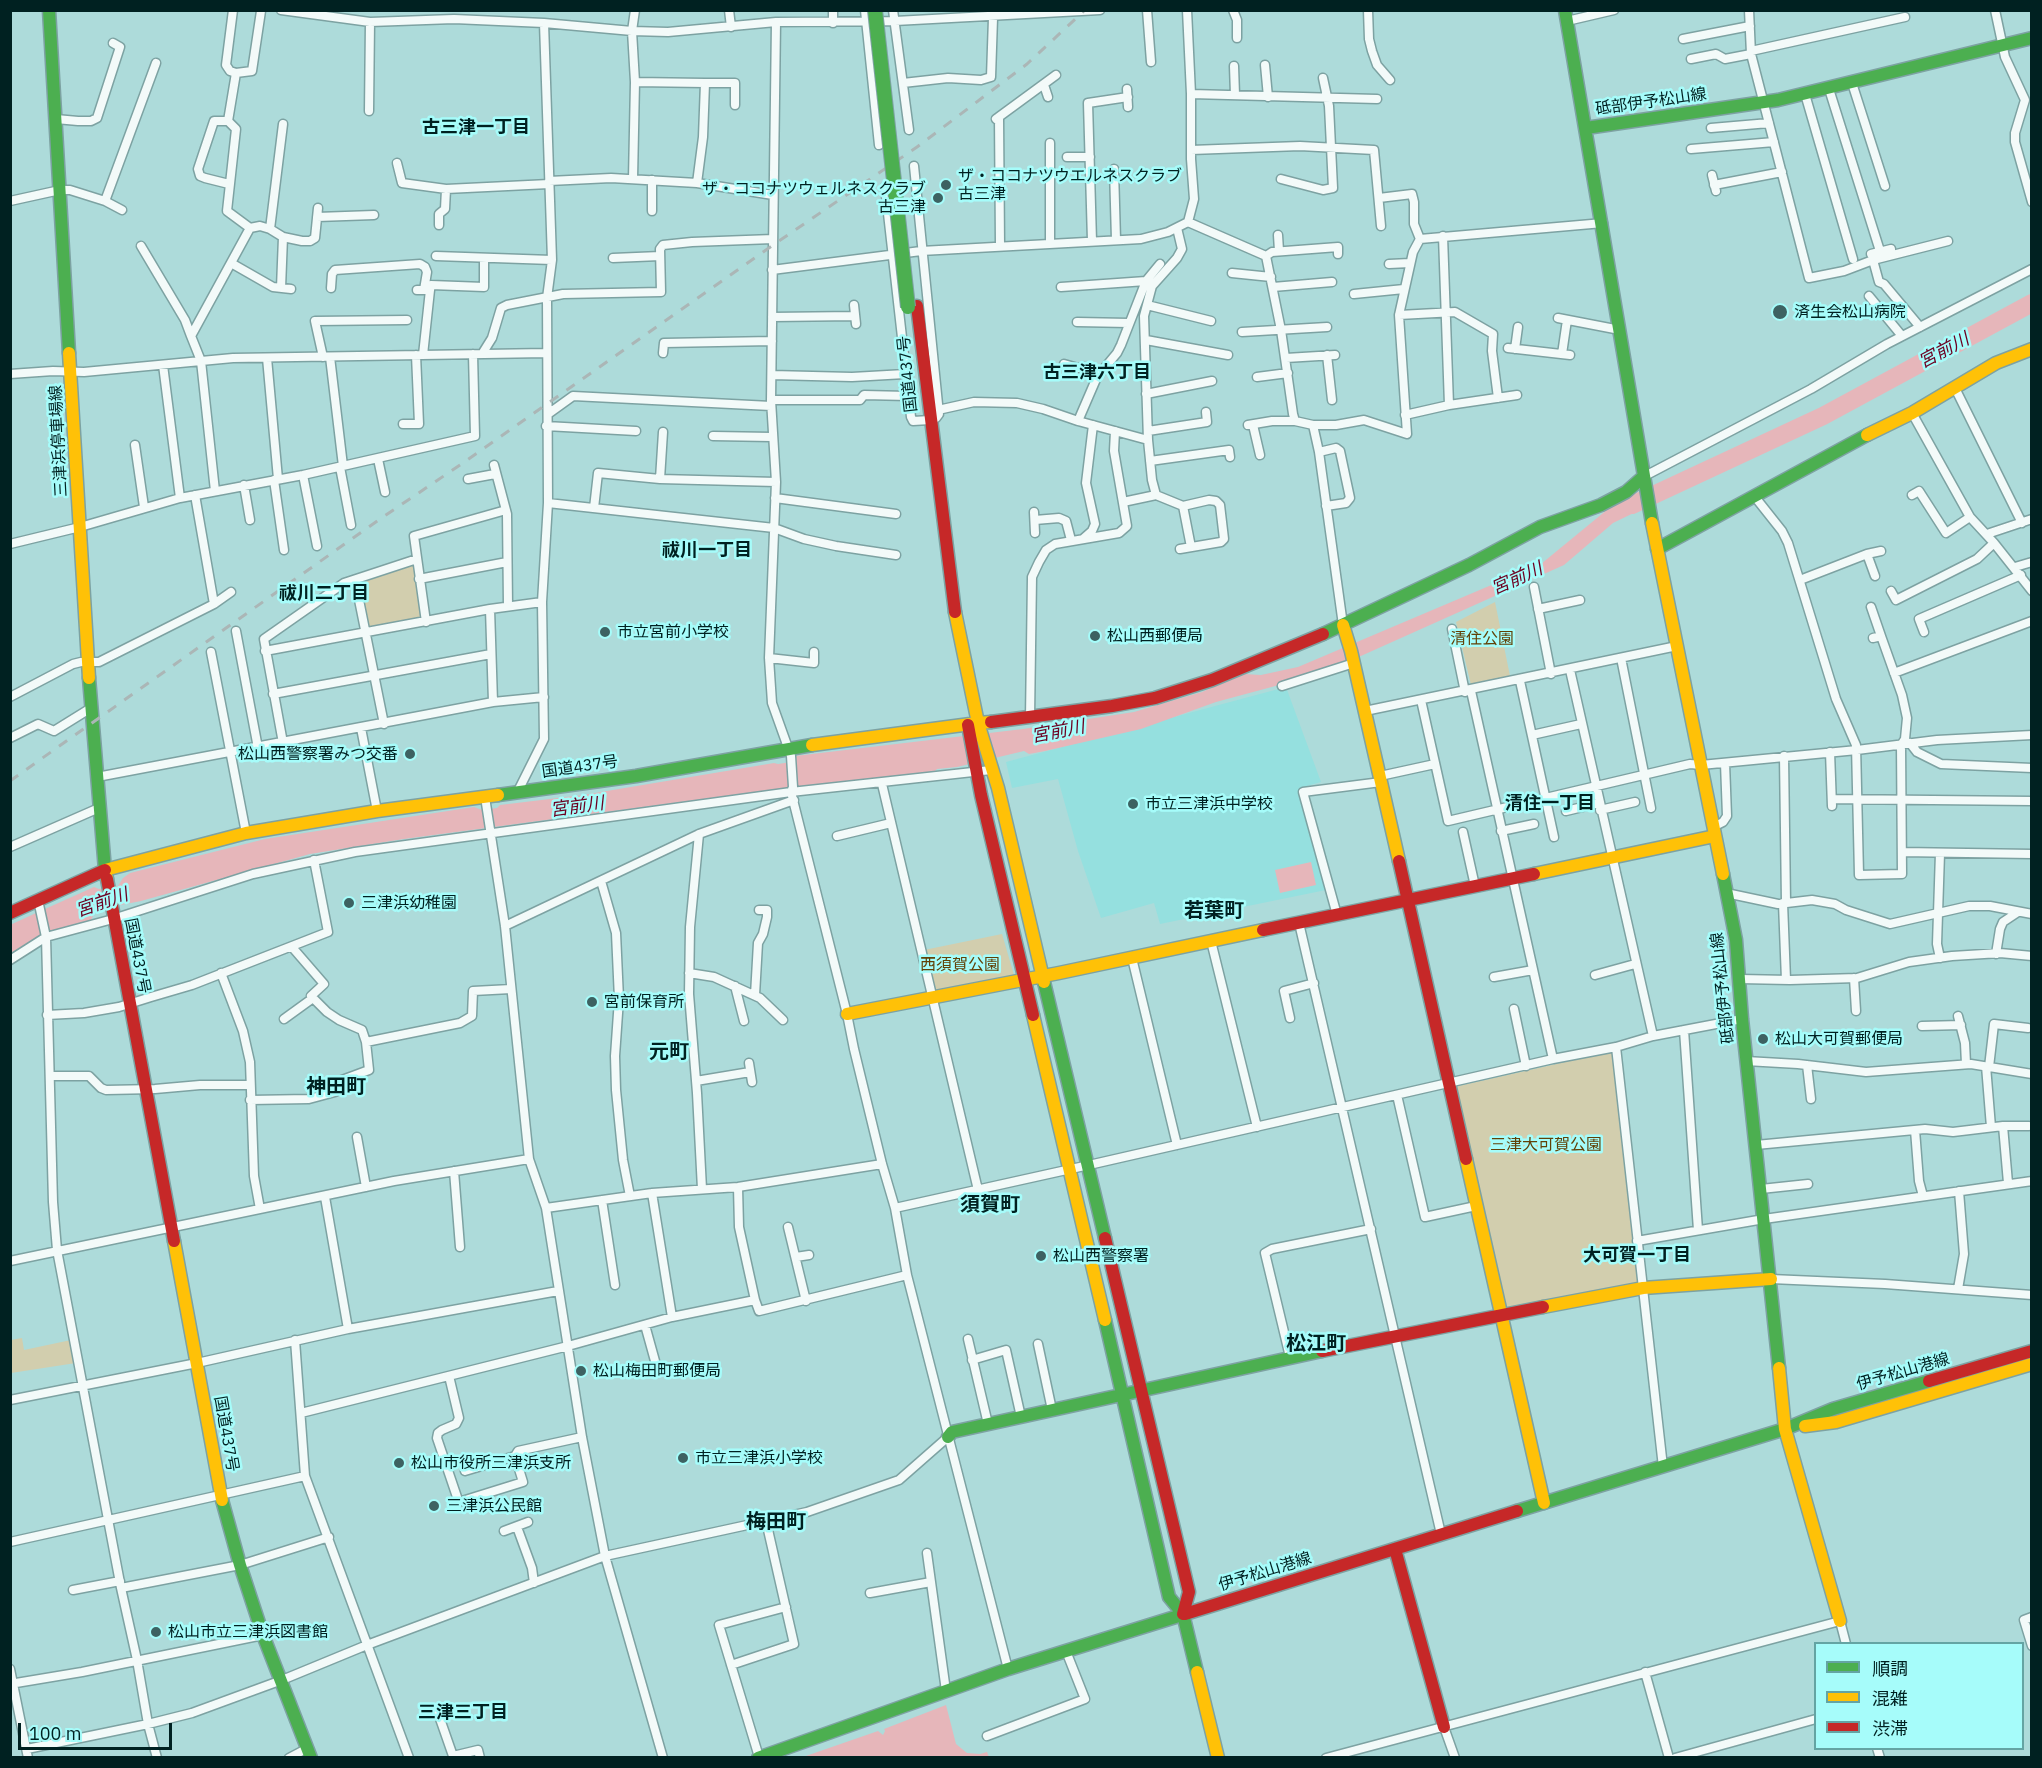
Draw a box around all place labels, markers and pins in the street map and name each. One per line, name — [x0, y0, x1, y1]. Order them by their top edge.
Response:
place label: ザ・ココナツウエルネスクラブ 古三津 — [958, 166, 1182, 204]
marker: ザ・ココナツウエルネスクラブ 古三津 — [939, 178, 953, 192]
place label: ザ・ココナツウェルネスクラブ 古三津 — [702, 179, 926, 217]
marker: ザ・ココナツウェルネスクラブ 古三津 — [931, 191, 945, 205]
place label: 済生会松山病院 — [1794, 302, 1906, 322]
marker: 済生会松山病院 — [1771, 303, 1789, 321]
place label: 市立宮前小学校 — [617, 622, 729, 642]
marker: 市立宮前小学校 — [598, 625, 612, 639]
place label: 松山西郵便局 — [1107, 626, 1203, 646]
marker: 松山西郵便局 — [1088, 629, 1102, 643]
place label: 松山西警察署みつ交番 — [238, 744, 398, 764]
marker: 松山西警察署みつ交番 — [403, 747, 417, 761]
place label: 市立三津浜中学校 — [1145, 794, 1273, 814]
marker: 市立三津浜中学校 — [1126, 797, 1140, 811]
place label: 三津浜幼稚園 — [361, 893, 457, 913]
marker: 三津浜幼稚園 — [342, 896, 356, 910]
place label: 宮前保育所 — [604, 992, 684, 1012]
marker: 宮前保育所 — [585, 995, 599, 1009]
place label: 松山大可賀郵便局 — [1775, 1029, 1903, 1049]
marker: 松山大可賀郵便局 — [1756, 1032, 1770, 1046]
place label: 松山西警察署 — [1053, 1246, 1149, 1266]
marker: 松山西警察署 — [1034, 1249, 1048, 1263]
place label: 松山梅田町郵便局 — [593, 1361, 721, 1381]
marker: 松山梅田町郵便局 — [574, 1364, 588, 1378]
place label: 市立三津浜小学校 — [695, 1448, 823, 1468]
marker: 市立三津浜小学校 — [676, 1451, 690, 1465]
place label: 松山市役所三津浜支所 — [411, 1453, 571, 1473]
marker: 松山市役所三津浜支所 — [392, 1456, 406, 1470]
place label: 三津浜公民館 — [446, 1496, 542, 1516]
marker: 三津浜公民館 — [427, 1499, 441, 1513]
place label: 松山市立三津浜図書館 — [168, 1622, 328, 1642]
marker: 松山市立三津浜図書館 — [149, 1625, 163, 1639]

